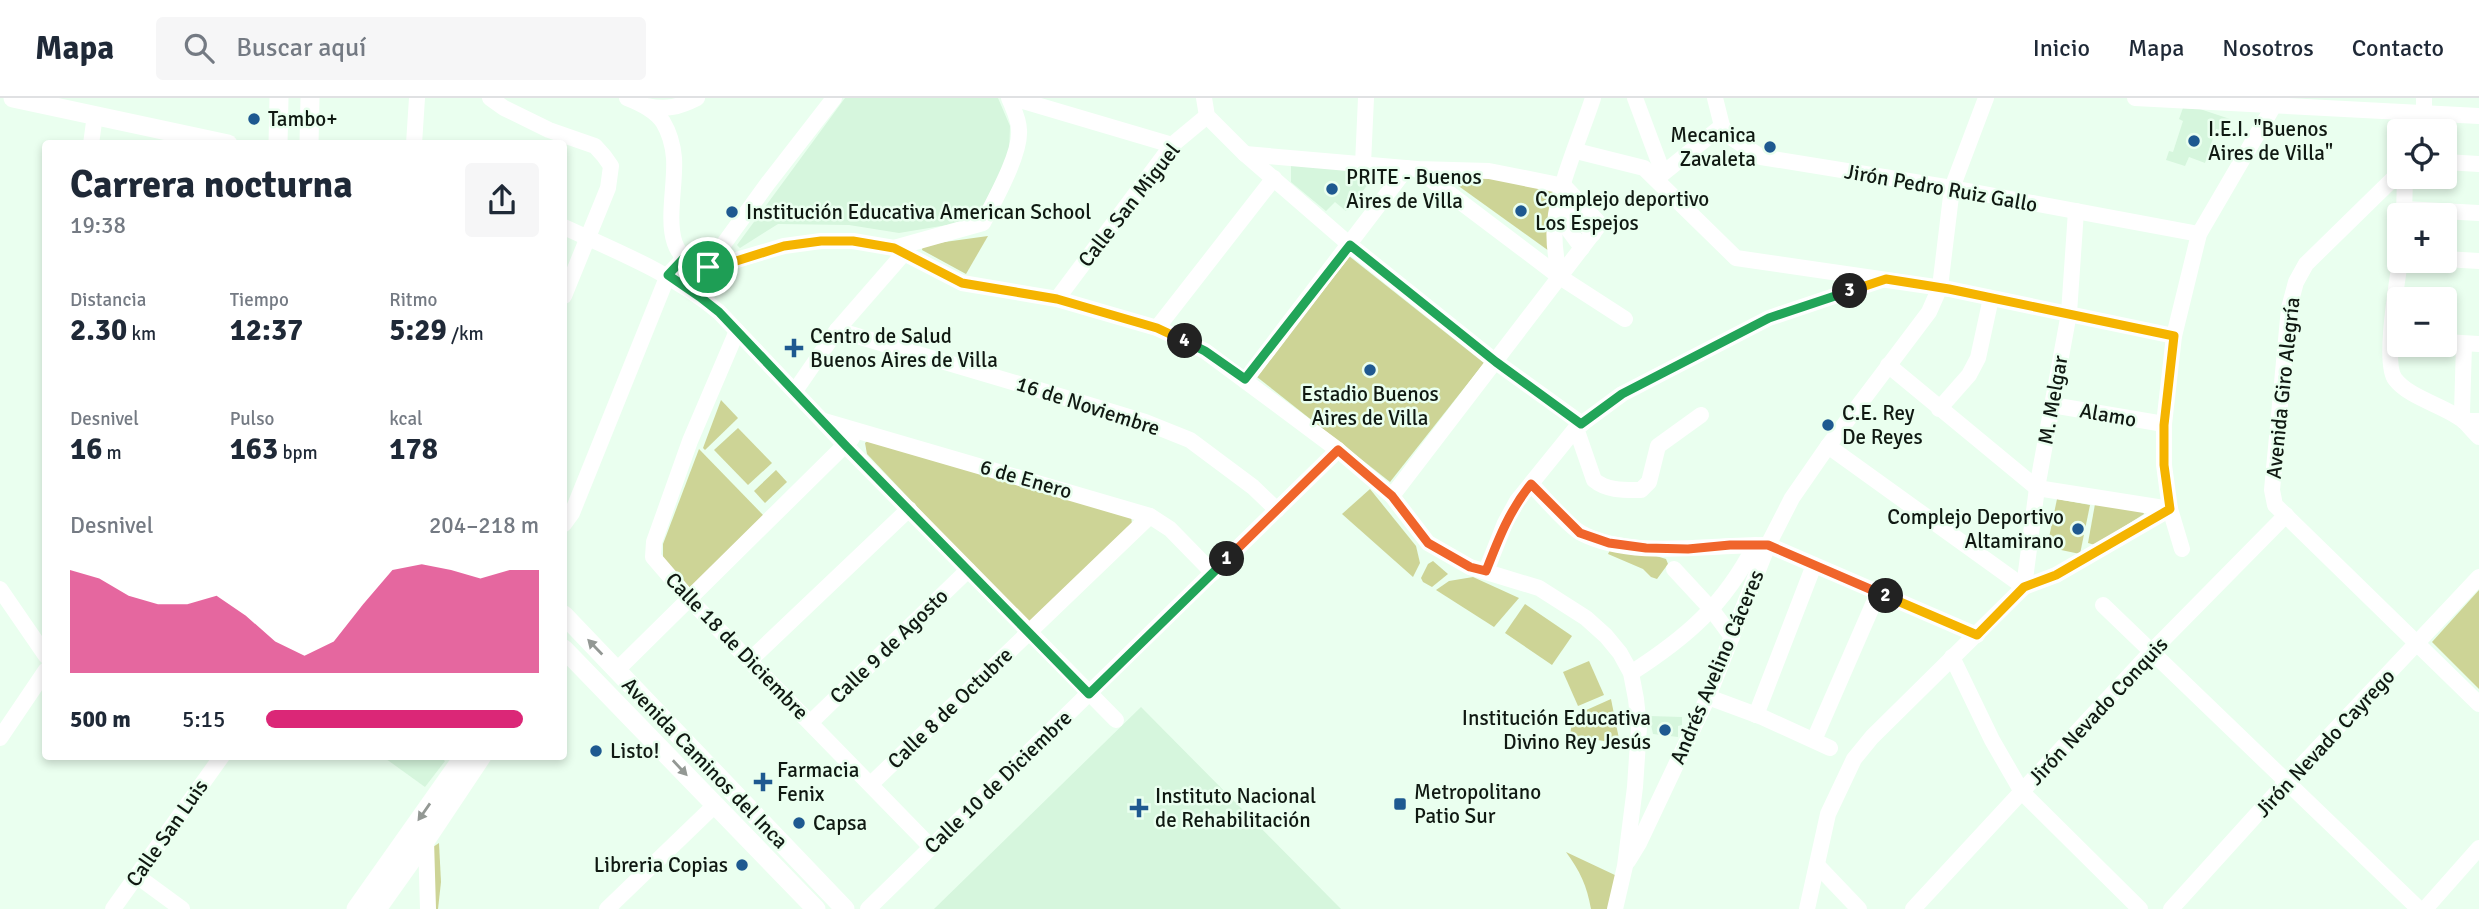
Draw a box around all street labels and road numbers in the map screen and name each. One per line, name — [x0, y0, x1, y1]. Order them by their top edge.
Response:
street label: Calle San Miguel — [1072, 138, 1186, 272]
street label: Jirón Pedro Ruiz Gallo — [1842, 158, 2040, 218]
street label: Avenida Giro Alegría — [2261, 296, 2305, 480]
street label: M. Melgar — [2032, 353, 2074, 447]
street label: 16 de Noviembre — [1013, 371, 1163, 441]
street label: Alamo — [2078, 397, 2138, 433]
street label: 6 de Enero — [977, 454, 1075, 504]
street label: Andrés Avelino Cáceres — [1664, 566, 1770, 768]
street label: Calle 18 de Diciembre — [660, 567, 814, 725]
street label: Calle 9 de Agosto — [824, 583, 954, 709]
street label: Jirón Nevado Conquis — [2023, 632, 2173, 790]
street label: Calle 8 de Octubre — [882, 642, 1018, 774]
street label: Jirón Nevado Cayrego — [2250, 663, 2400, 823]
street label: Avenida Caminos del Inca — [616, 672, 794, 854]
street label: Calle 10 de Diciembre — [919, 705, 1077, 859]
street label: Calle San Luis — [120, 774, 214, 892]

